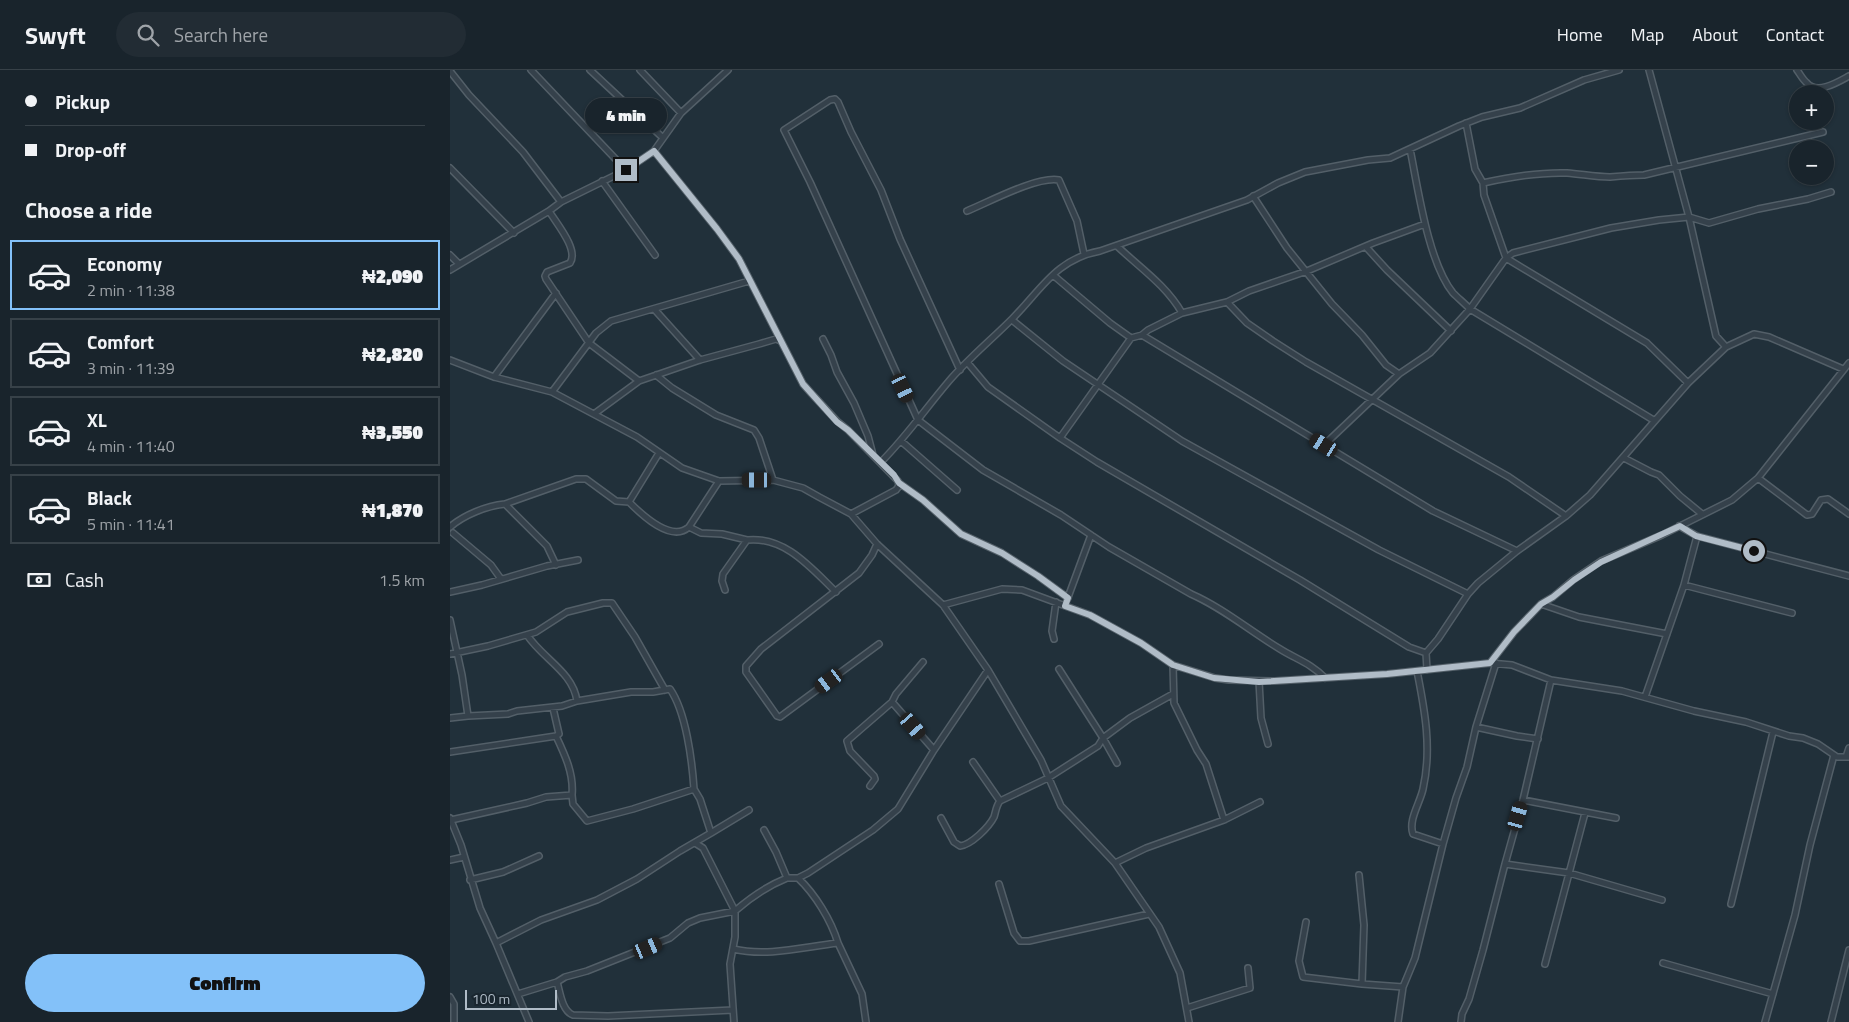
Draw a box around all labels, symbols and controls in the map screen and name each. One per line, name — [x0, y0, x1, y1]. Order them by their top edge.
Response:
search box — [116, 12, 466, 57]
text: Swyft — [25, 17, 86, 53]
text: Search here — [174, 20, 268, 49]
icon: search — [134, 21, 162, 49]
text: Home — [1557, 21, 1603, 48]
text: Map — [1631, 21, 1664, 48]
text: About — [1692, 21, 1738, 48]
text: Contact — [1766, 21, 1824, 48]
map controls — [1789, 85, 1834, 185]
button: + — [1789, 85, 1834, 130]
text: Pickup — [55, 87, 110, 116]
callout: 4 min — [585, 98, 667, 132]
text: 4 min — [606, 103, 646, 127]
text: Drop-off — [55, 135, 126, 164]
button: − — [1789, 140, 1834, 185]
route end — [615, 159, 637, 181]
text: Choose a ride — [25, 193, 152, 227]
text: Economy — [87, 249, 162, 278]
icon: car — [27, 253, 72, 298]
text: ₦2,090 — [362, 261, 423, 290]
text: 2 min · 11:38 — [87, 278, 175, 302]
text: Comfort — [87, 327, 154, 356]
icon: car — [27, 331, 72, 376]
text: ₦2,820 — [362, 339, 423, 368]
text: 3 min · 11:39 — [87, 356, 175, 380]
car — [889, 371, 916, 405]
text: XL — [87, 405, 107, 434]
icon: car — [27, 409, 72, 454]
text: ₦3,550 — [362, 417, 423, 446]
car — [1307, 431, 1340, 459]
text: 4 min · 11:40 — [87, 434, 175, 458]
car — [742, 473, 772, 488]
text: Black — [87, 483, 132, 512]
icon: car — [27, 487, 72, 532]
text: ₦1,870 — [362, 495, 423, 524]
text: 5 min · 11:41 — [87, 512, 175, 536]
route start — [1743, 540, 1765, 562]
text: Cash — [65, 565, 104, 594]
icon: cash — [25, 566, 53, 594]
text: 1.5 km — [379, 568, 425, 592]
car — [812, 666, 845, 696]
car — [897, 710, 928, 742]
car — [1506, 800, 1529, 832]
car — [631, 935, 664, 961]
button: Confirm — [25, 954, 425, 1012]
scale bar — [465, 987, 558, 1010]
text: 100 m — [472, 988, 510, 1009]

